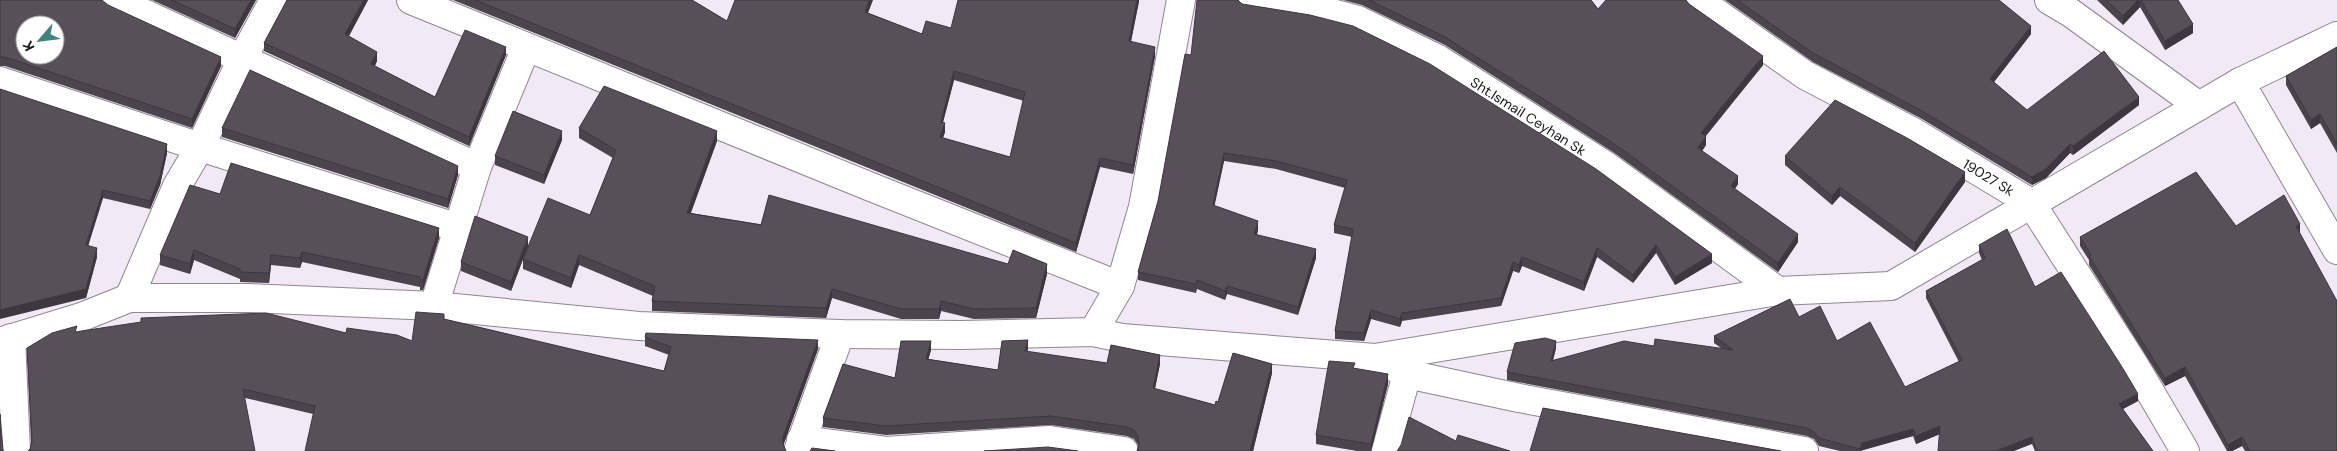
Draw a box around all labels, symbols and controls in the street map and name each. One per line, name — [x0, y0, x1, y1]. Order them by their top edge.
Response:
north arrow — [15, 15, 65, 65]
text: K — [18, 38, 39, 54]
street label: Sht.Ismail Ceyhan Sk — [1467, 73, 1589, 160]
street label: 19027 Sk — [1960, 155, 2018, 200]

